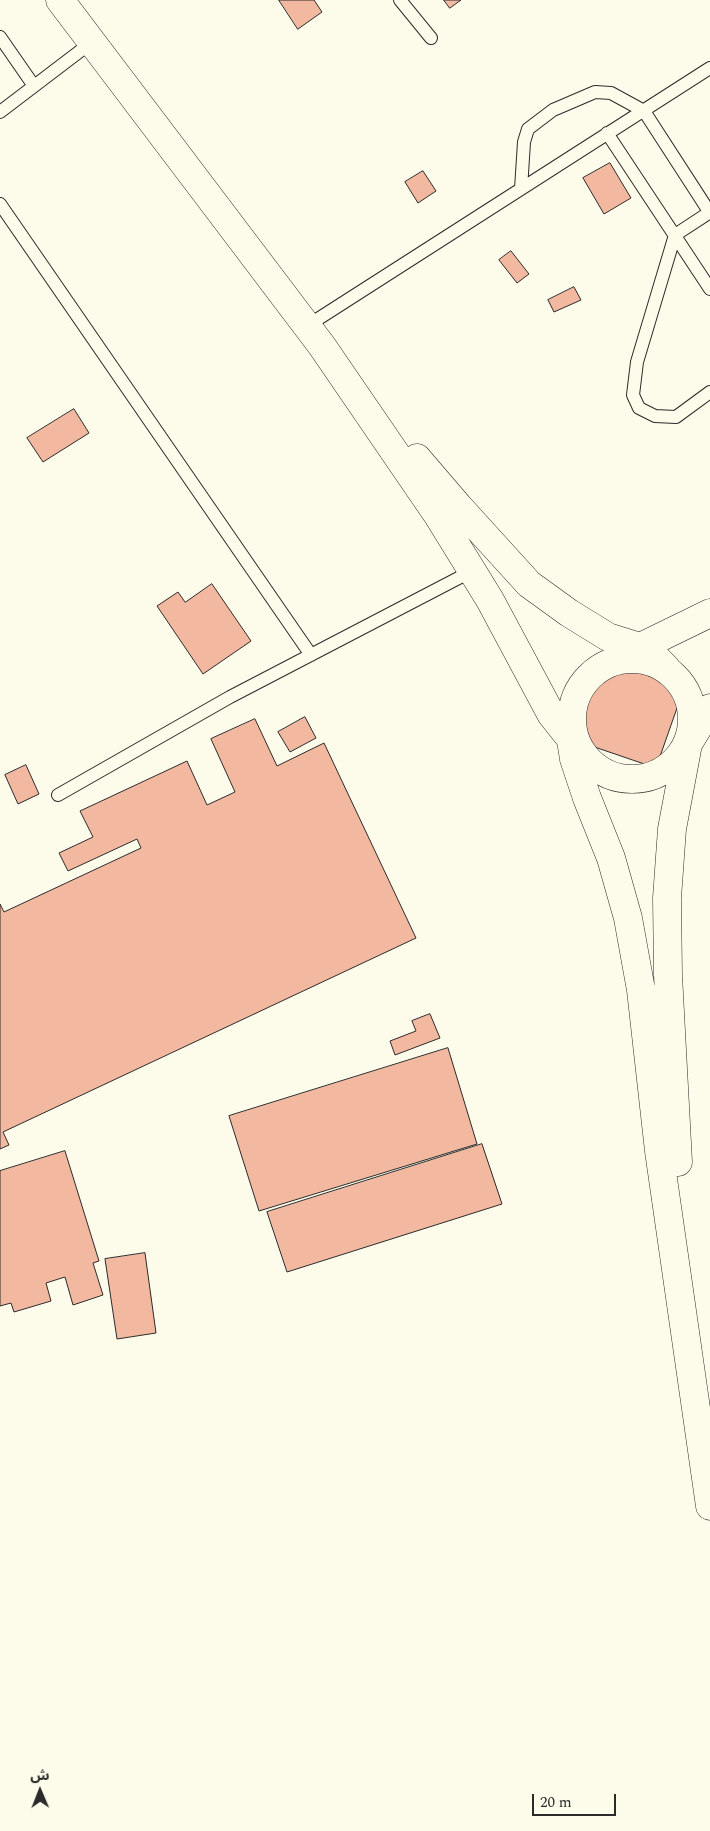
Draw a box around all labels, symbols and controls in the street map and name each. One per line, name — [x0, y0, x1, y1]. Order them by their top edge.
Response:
text: ش — [30, 1765, 50, 1786]
north arrow — [15, 1766, 65, 1816]
scale bar — [535, 1784, 619, 1816]
text: 20 m — [540, 1791, 572, 1814]

